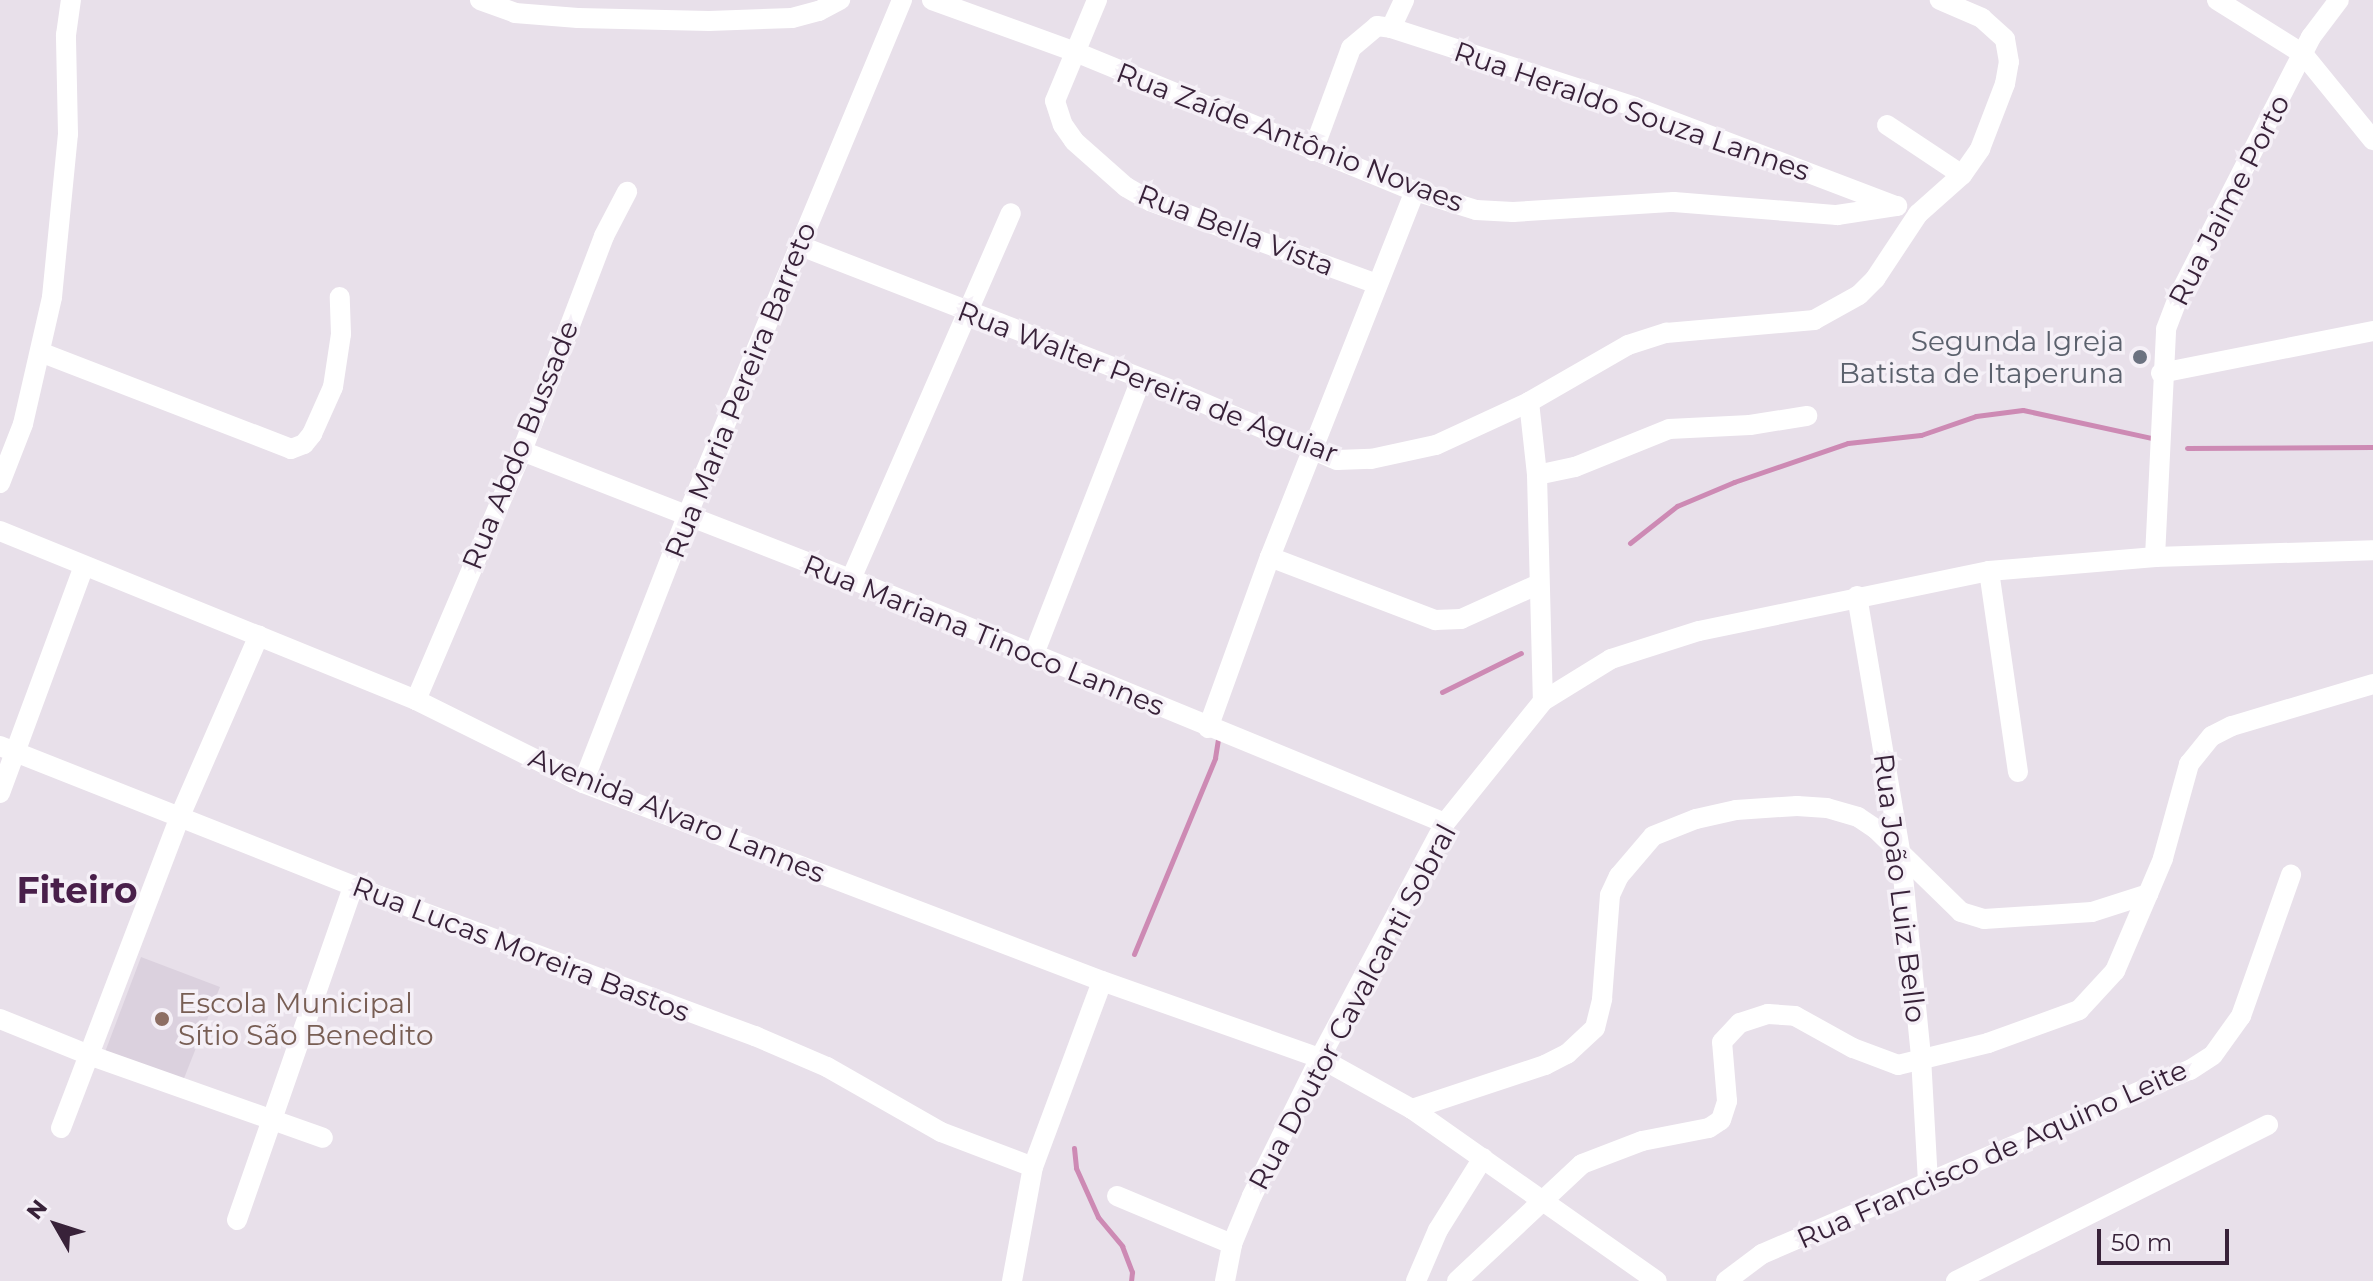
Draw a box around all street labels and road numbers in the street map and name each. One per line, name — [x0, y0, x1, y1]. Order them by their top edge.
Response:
street label: Rua Heraldo Souza Lannes — [1450, 34, 1814, 188]
street label: Rua Zaíde Antônio Novaes — [1112, 55, 1468, 219]
street label: Rua Jaime Porto — [2161, 89, 2297, 311]
street label: Rua Bella Vista — [1133, 177, 1339, 283]
street label: Rua Maria Pereira Barreto — [657, 217, 823, 563]
street label: Rua Walter Pereira de Aguiar — [953, 294, 1343, 470]
street label: Rua Abdo Bussade — [455, 316, 585, 574]
street label: Rua Mariana Tinoco Lannes — [799, 547, 1169, 723]
street label: Avenida Alvaro Lannes — [524, 740, 830, 890]
street label: Rua João Luiz Bello — [1867, 752, 1933, 1024]
street label: Rua Doutor Cavalcanti Sobral — [1241, 818, 1463, 1196]
street label: Rua Lucas Moreira Bastos — [348, 869, 694, 1029]
street label: Rua Francisco de Aquino Leite — [1792, 1053, 2192, 1255]

